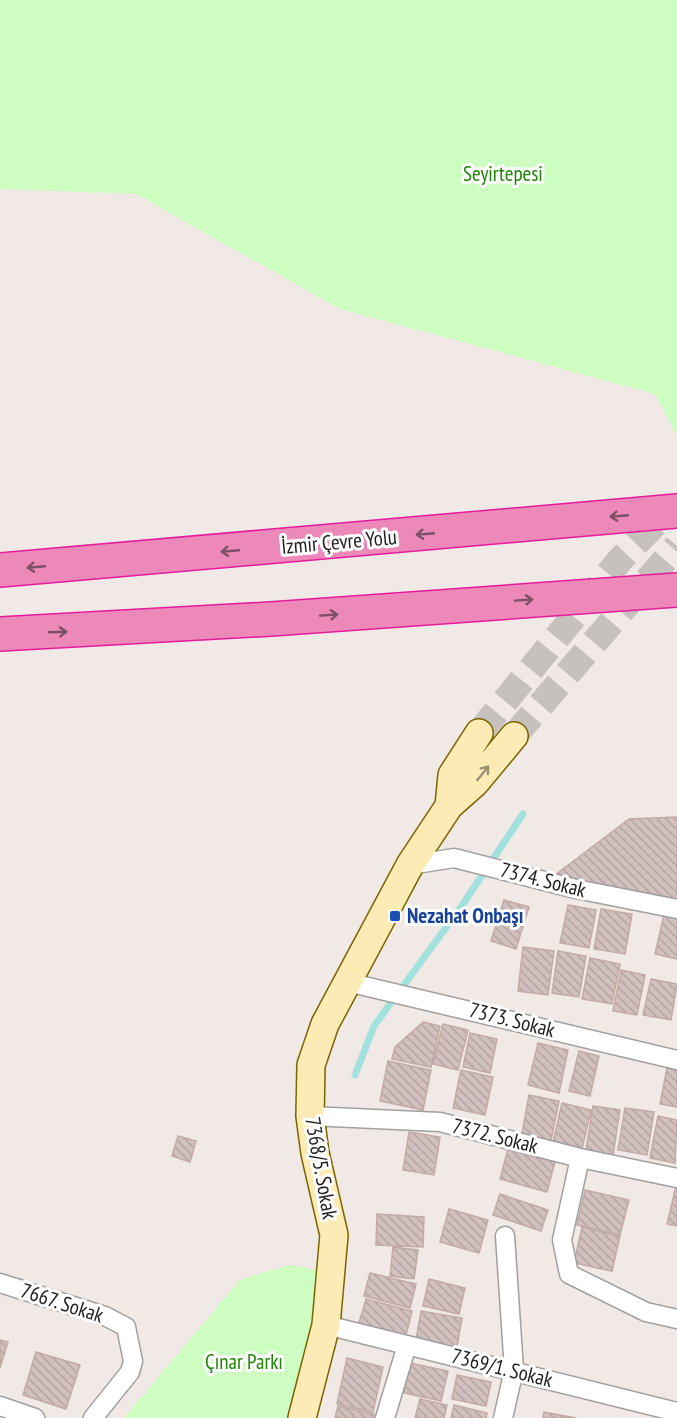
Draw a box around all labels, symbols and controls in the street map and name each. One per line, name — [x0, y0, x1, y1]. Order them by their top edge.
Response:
park label: Seyirtepesi — [463, 160, 543, 187]
one-way arrow — [609, 511, 629, 522]
street label: İzmir Çevre Yolu — [280, 523, 398, 560]
one-way arrow — [415, 529, 435, 540]
one-way arrow — [221, 546, 241, 557]
one-way arrow — [27, 562, 46, 573]
one-way arrow — [513, 594, 533, 605]
one-way arrow — [319, 609, 339, 620]
one-way arrow — [48, 626, 68, 637]
one-way arrow — [477, 765, 490, 781]
street label: 7374. Sokak — [497, 856, 589, 903]
place label: Nezahat Onbaşı — [407, 902, 523, 929]
marker: Nezahat Onbaşı — [388, 909, 402, 923]
street label: 7373. Sokak — [466, 996, 558, 1043]
street label: 7372. Sokak — [449, 1112, 541, 1159]
street label: 7368/5. Sokak — [299, 1115, 344, 1221]
street label: 7667. Sokak — [17, 1276, 107, 1329]
street label: 7369/1. Sokak — [449, 1342, 555, 1393]
park label: Çınar Parkı — [205, 1348, 283, 1375]

